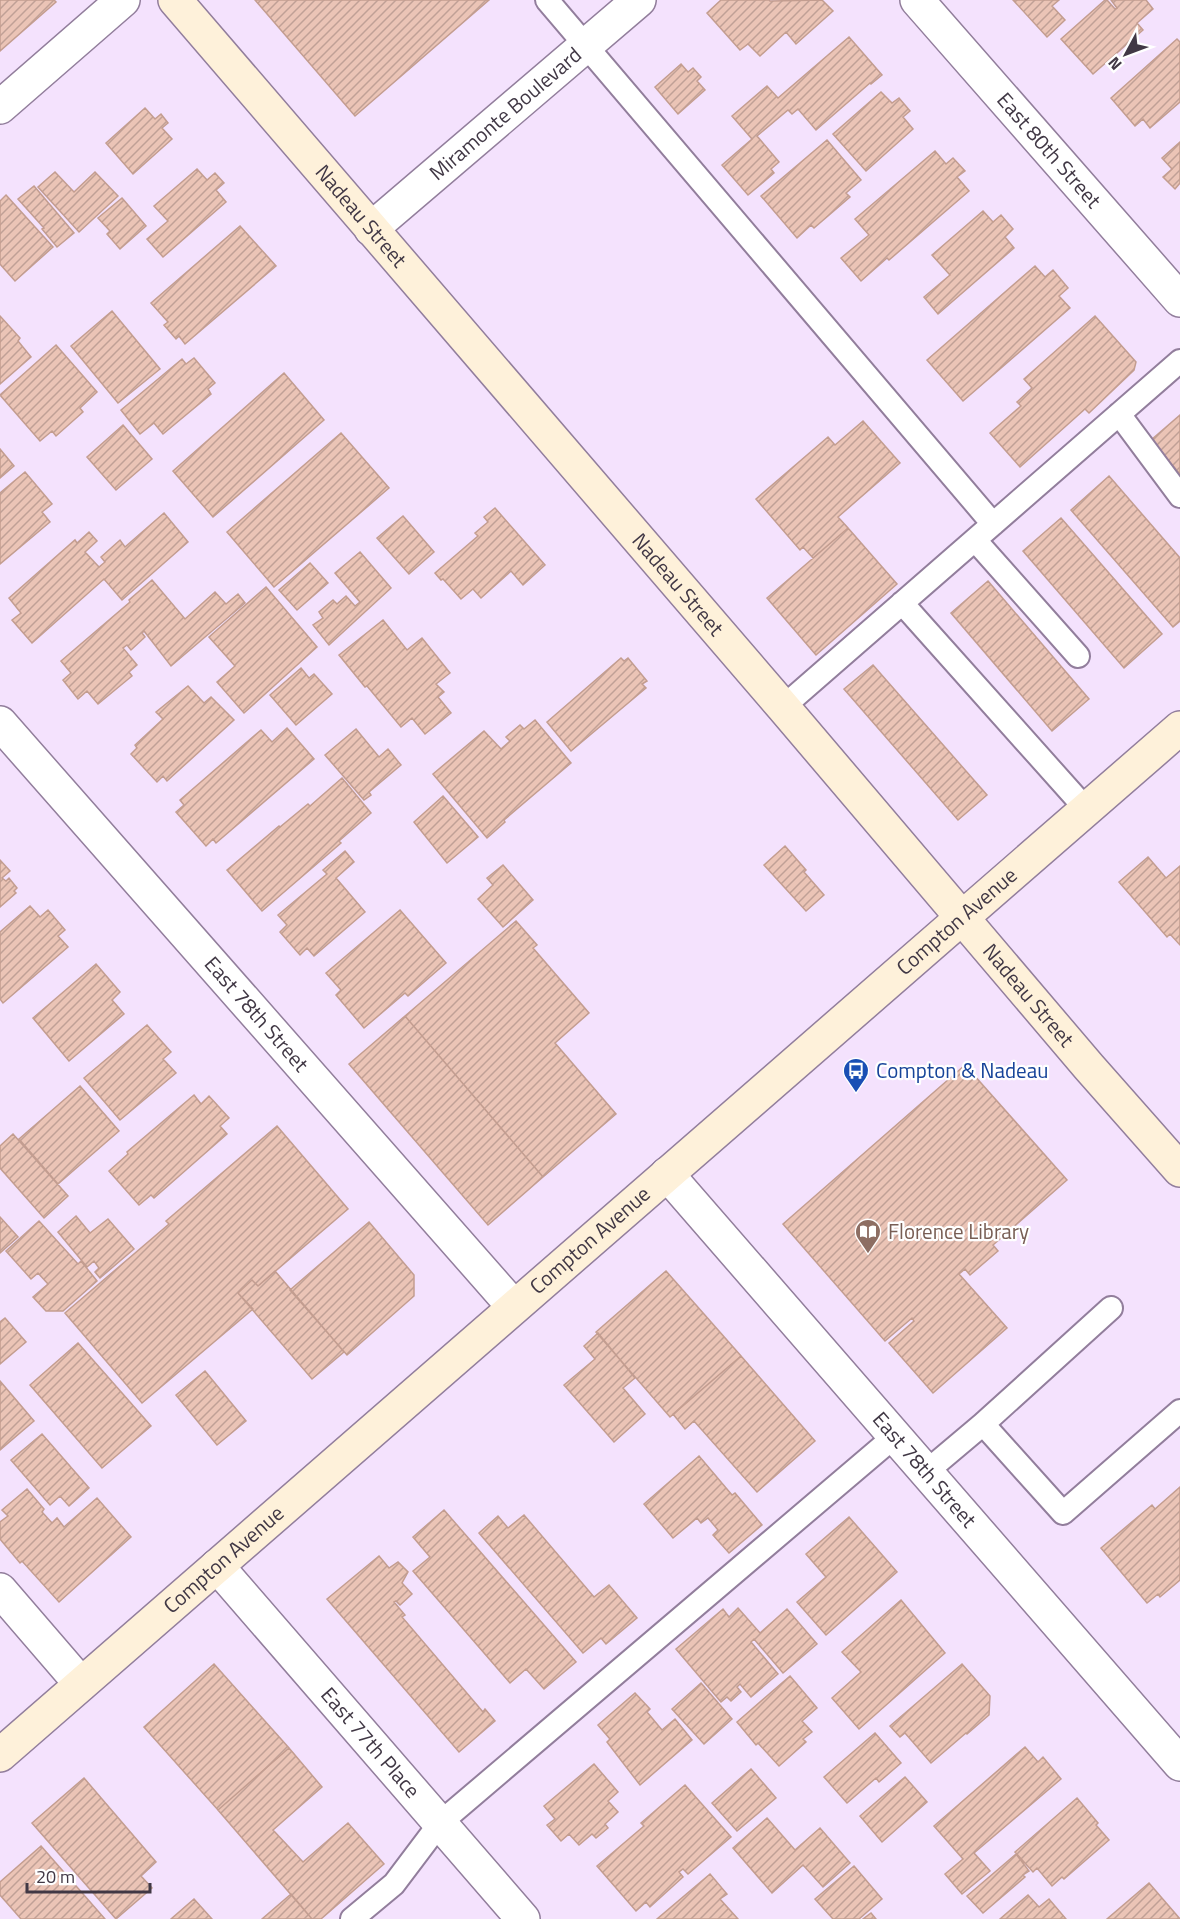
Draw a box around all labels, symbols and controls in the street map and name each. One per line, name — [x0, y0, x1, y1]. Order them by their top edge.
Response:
north arrow — [1096, 24, 1156, 84]
street label: Miramonte Boulevard — [422, 39, 588, 188]
text: N — [1102, 52, 1127, 76]
street label: East 80th Street — [990, 85, 1110, 215]
street label: Nadeau Street — [308, 157, 416, 274]
street label: Nadeau Street — [625, 525, 732, 643]
street label: Compton Avenue — [889, 859, 1024, 982]
street label: Nadeau Street — [976, 936, 1083, 1054]
street label: East 78th Street — [197, 949, 317, 1079]
place label: Compton & Nadeau — [876, 1054, 1048, 1086]
bus stop icon: Compton & Nadeau — [841, 1056, 871, 1094]
street label: Compton Avenue — [522, 1178, 657, 1301]
place label: Florence Library — [888, 1215, 1029, 1247]
library icon: Florence Library — [853, 1217, 883, 1255]
street label: East 78th Street — [865, 1404, 985, 1535]
street label: Compton Avenue — [156, 1497, 291, 1621]
street label: East 77th Place — [314, 1679, 428, 1805]
scale bar — [27, 1856, 150, 1894]
text: 20 m — [36, 1863, 75, 1890]

